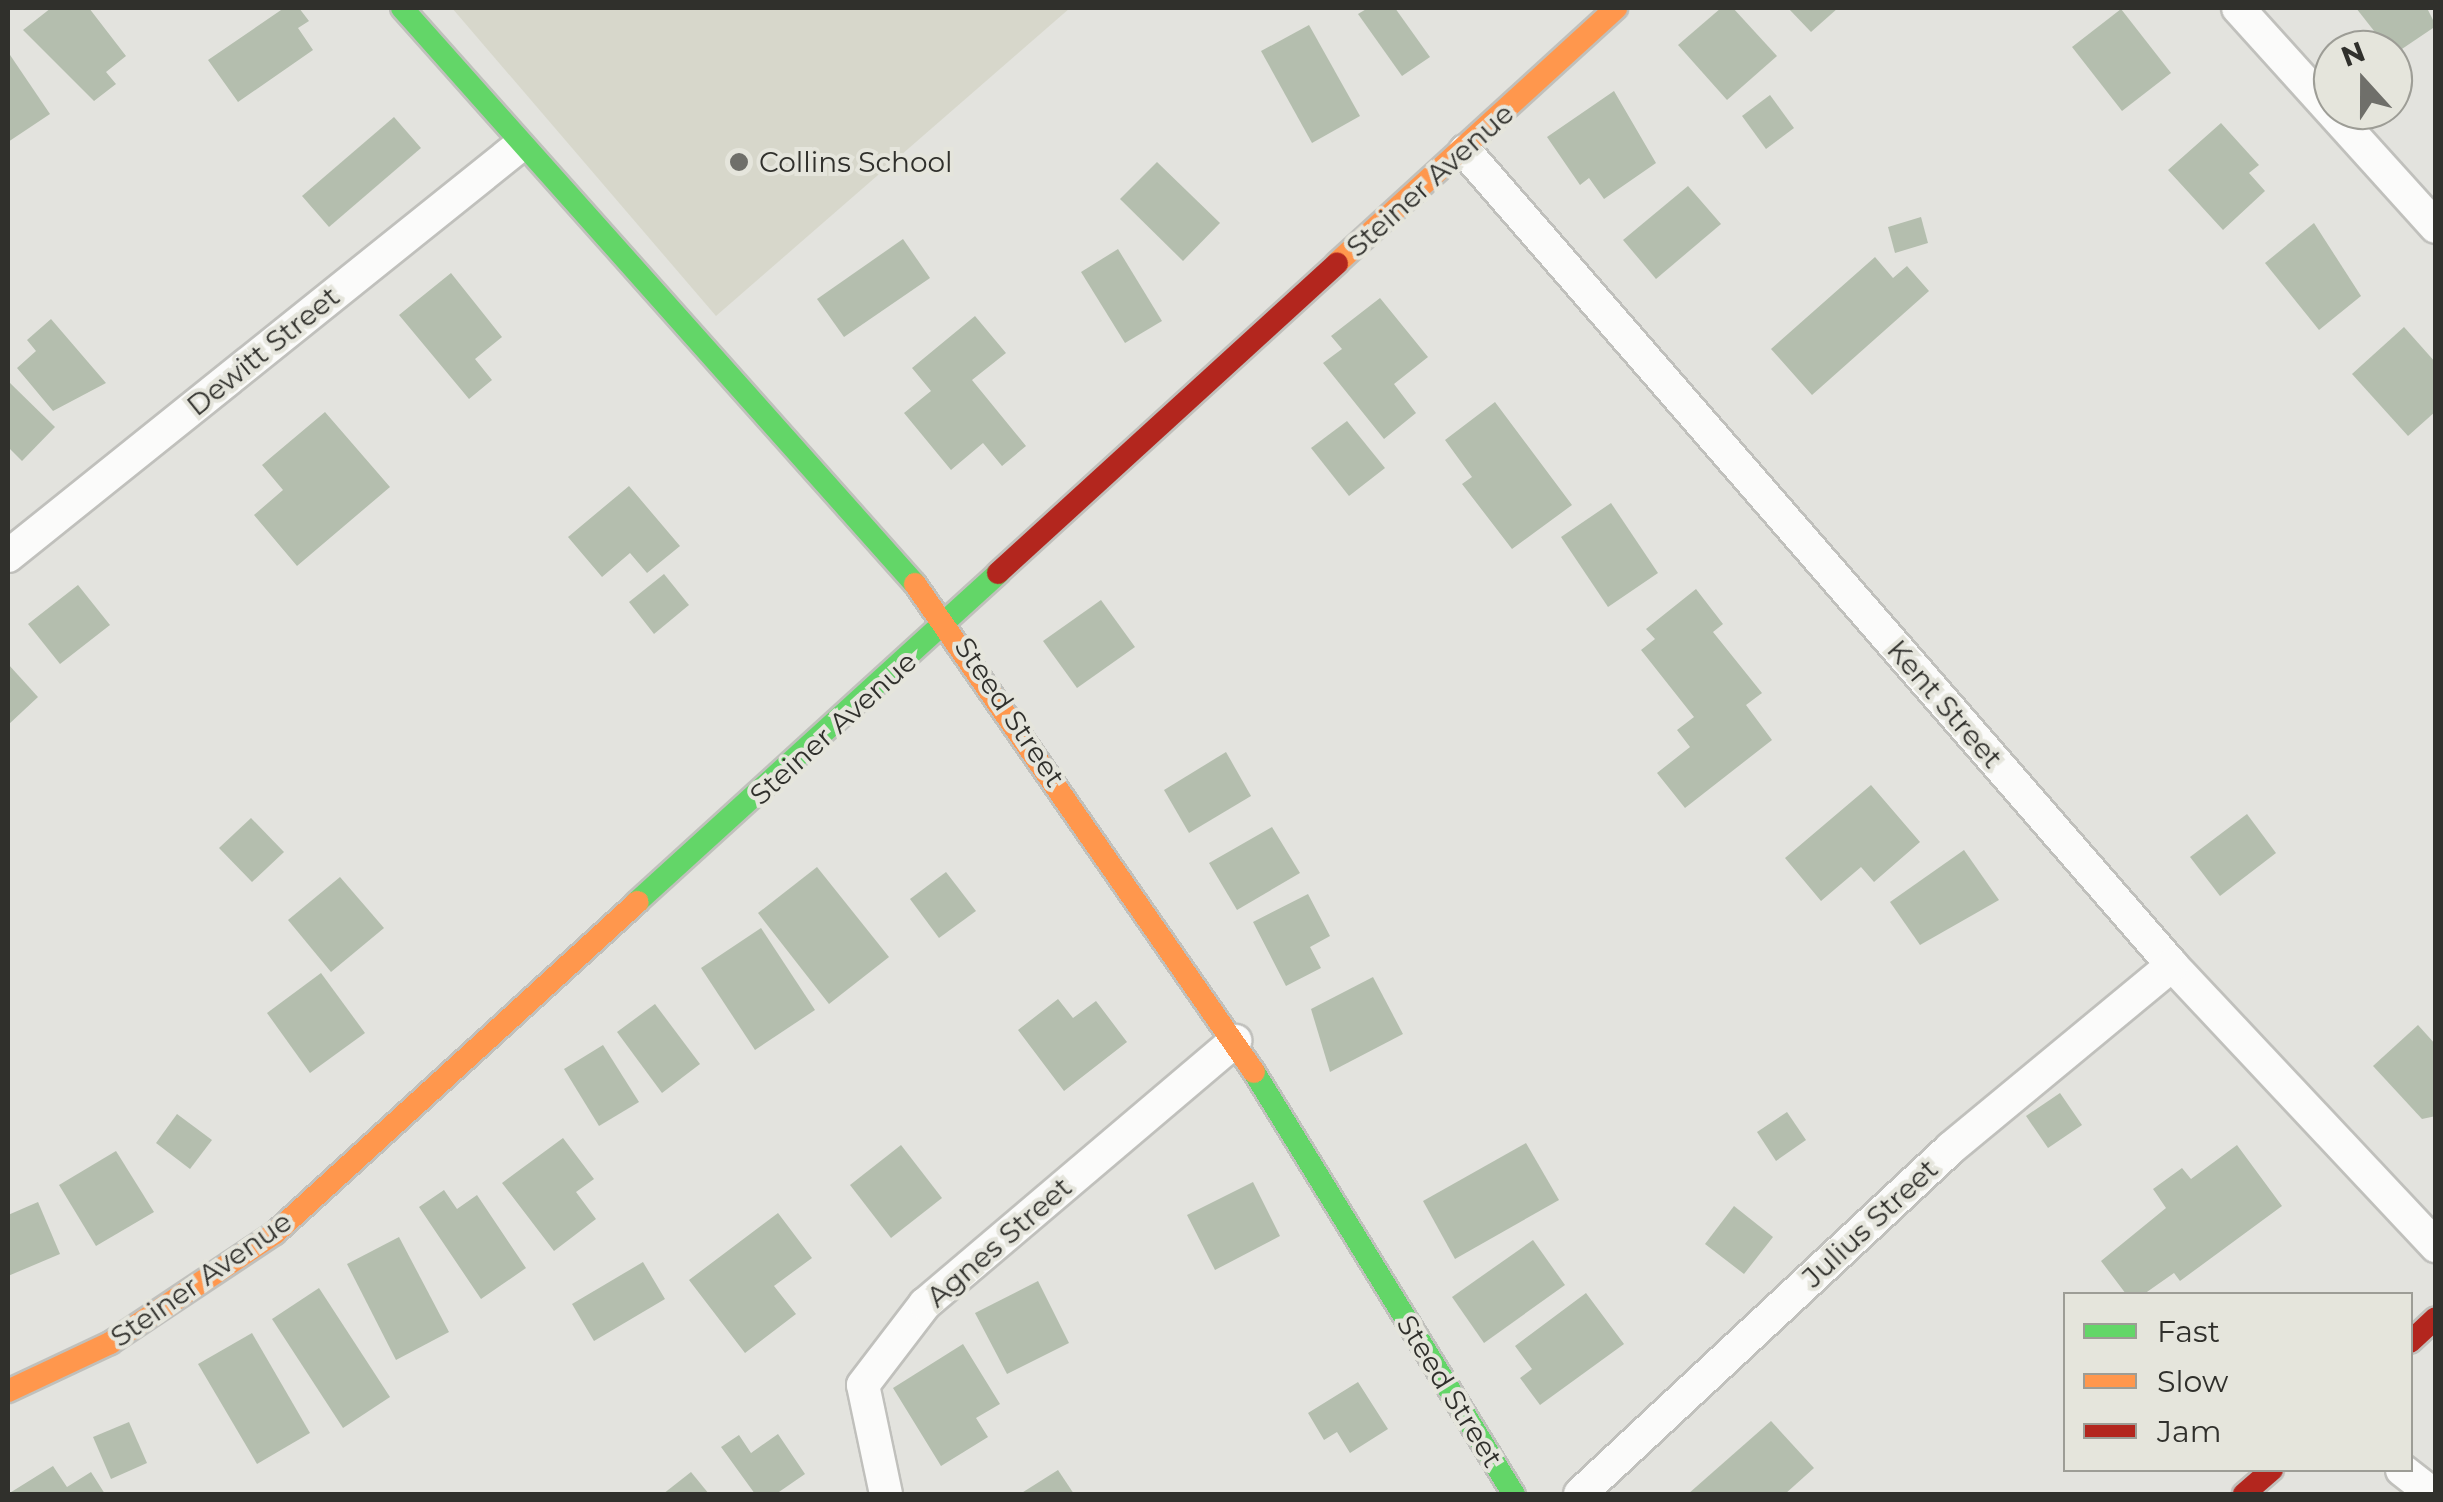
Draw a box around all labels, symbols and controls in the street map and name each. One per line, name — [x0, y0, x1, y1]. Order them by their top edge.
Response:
north arrow — [2313, 30, 2413, 130]
text: N — [2336, 34, 2370, 74]
street label: Steiner Avenue — [1340, 96, 1520, 264]
place label: Collins School — [759, 145, 953, 179]
marker: Collins School — [728, 151, 750, 173]
street label: Dewitt Street — [180, 279, 346, 423]
street label: Steed Street — [948, 631, 1072, 793]
street label: Kent Street — [1880, 633, 2010, 775]
street label: Steiner Avenue — [743, 644, 923, 812]
street label: Julius Street — [1796, 1152, 1944, 1294]
street label: Agnes Street — [920, 1170, 1078, 1314]
street label: Steiner Avenue — [104, 1204, 298, 1354]
legend — [2063, 1292, 2413, 1472]
street label: Steed Street — [1390, 1309, 1510, 1473]
text: Fast — [2157, 1313, 2220, 1350]
text: Slow — [2157, 1363, 2228, 1400]
text: Jam — [2157, 1413, 2222, 1450]

